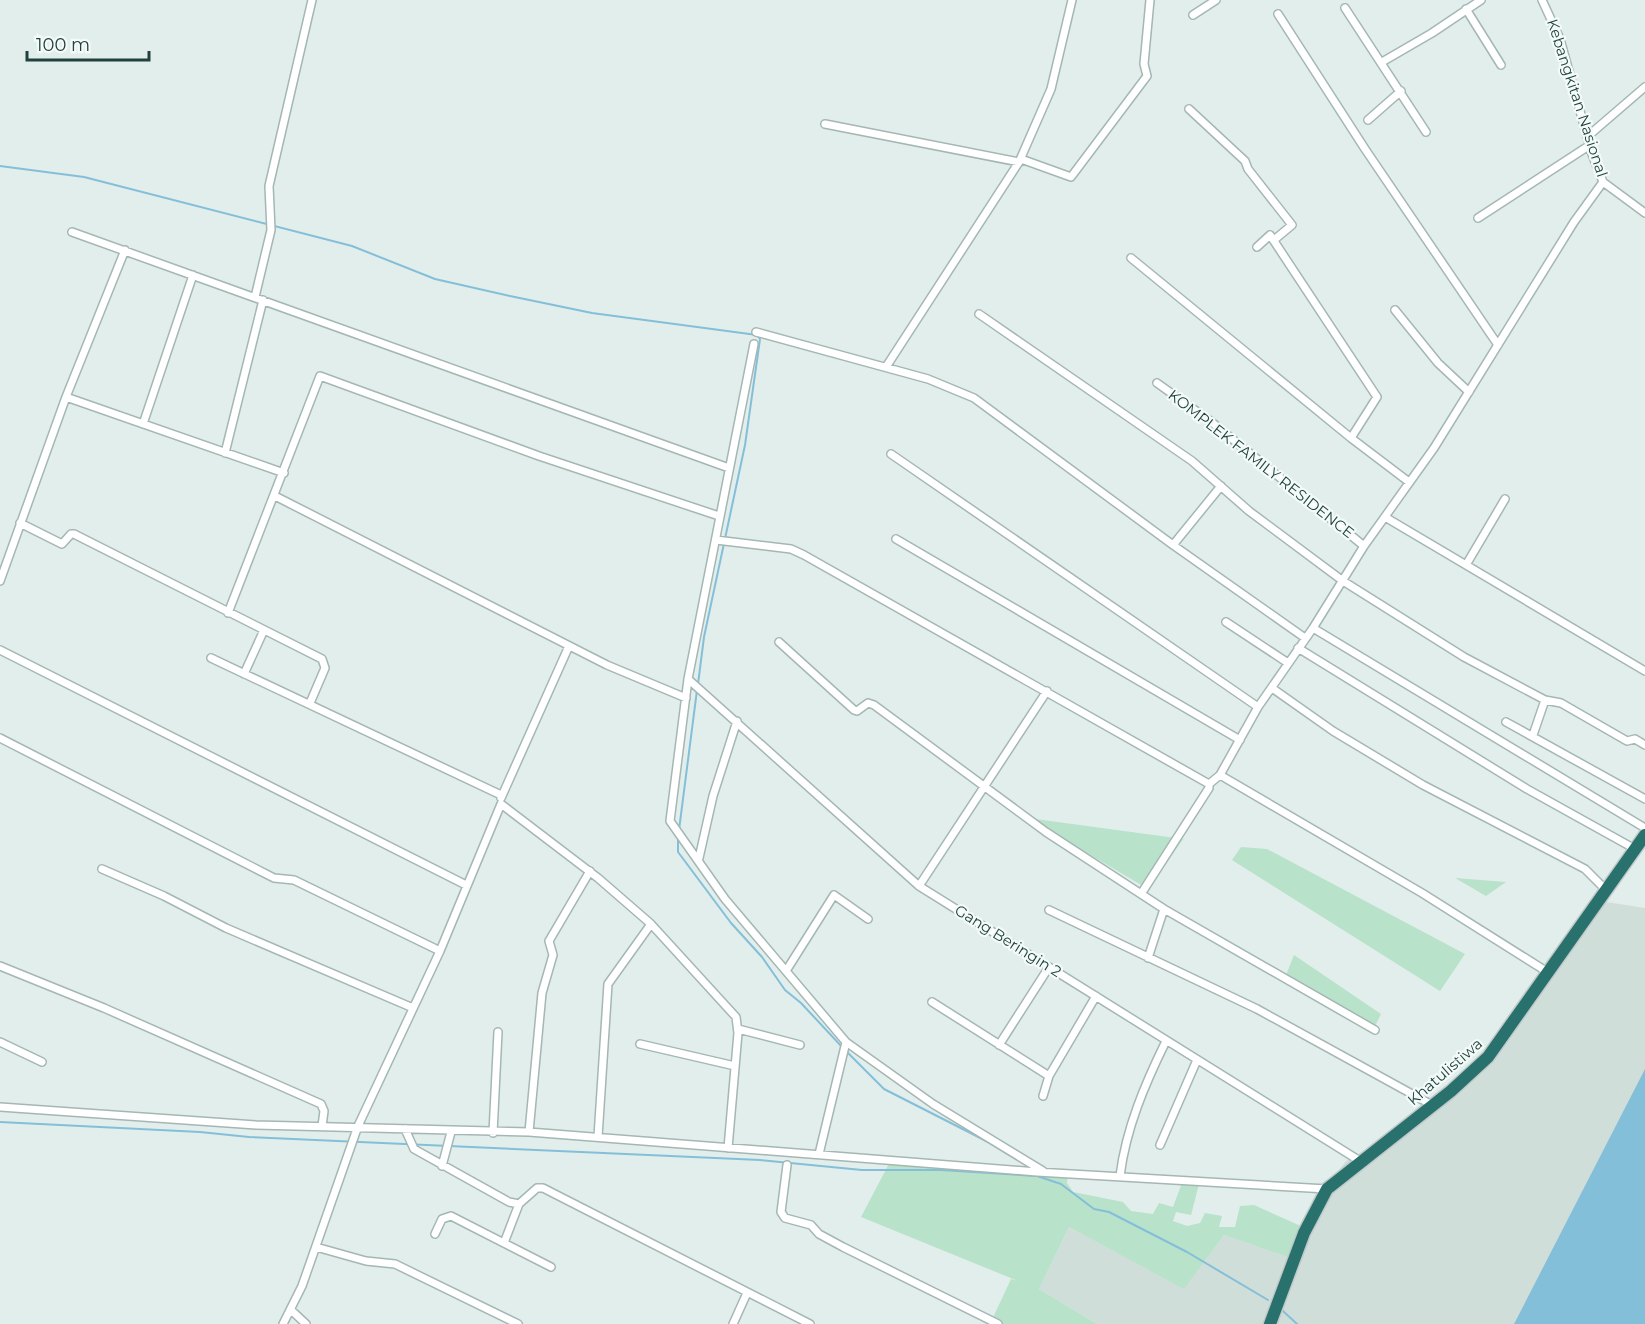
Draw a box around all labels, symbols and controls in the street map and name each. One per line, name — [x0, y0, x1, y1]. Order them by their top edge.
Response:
street label: Kebangkitan Nasional — [1543, 16, 1612, 179]
scale bar — [27, 24, 148, 62]
text: 100 m — [36, 34, 90, 56]
street label: KOMPLEK FAMILY RESIDENCE — [1165, 385, 1358, 542]
street label: Gang Beringin 2 — [951, 900, 1065, 981]
street label: Khatulistiwa — [1403, 1034, 1486, 1109]

